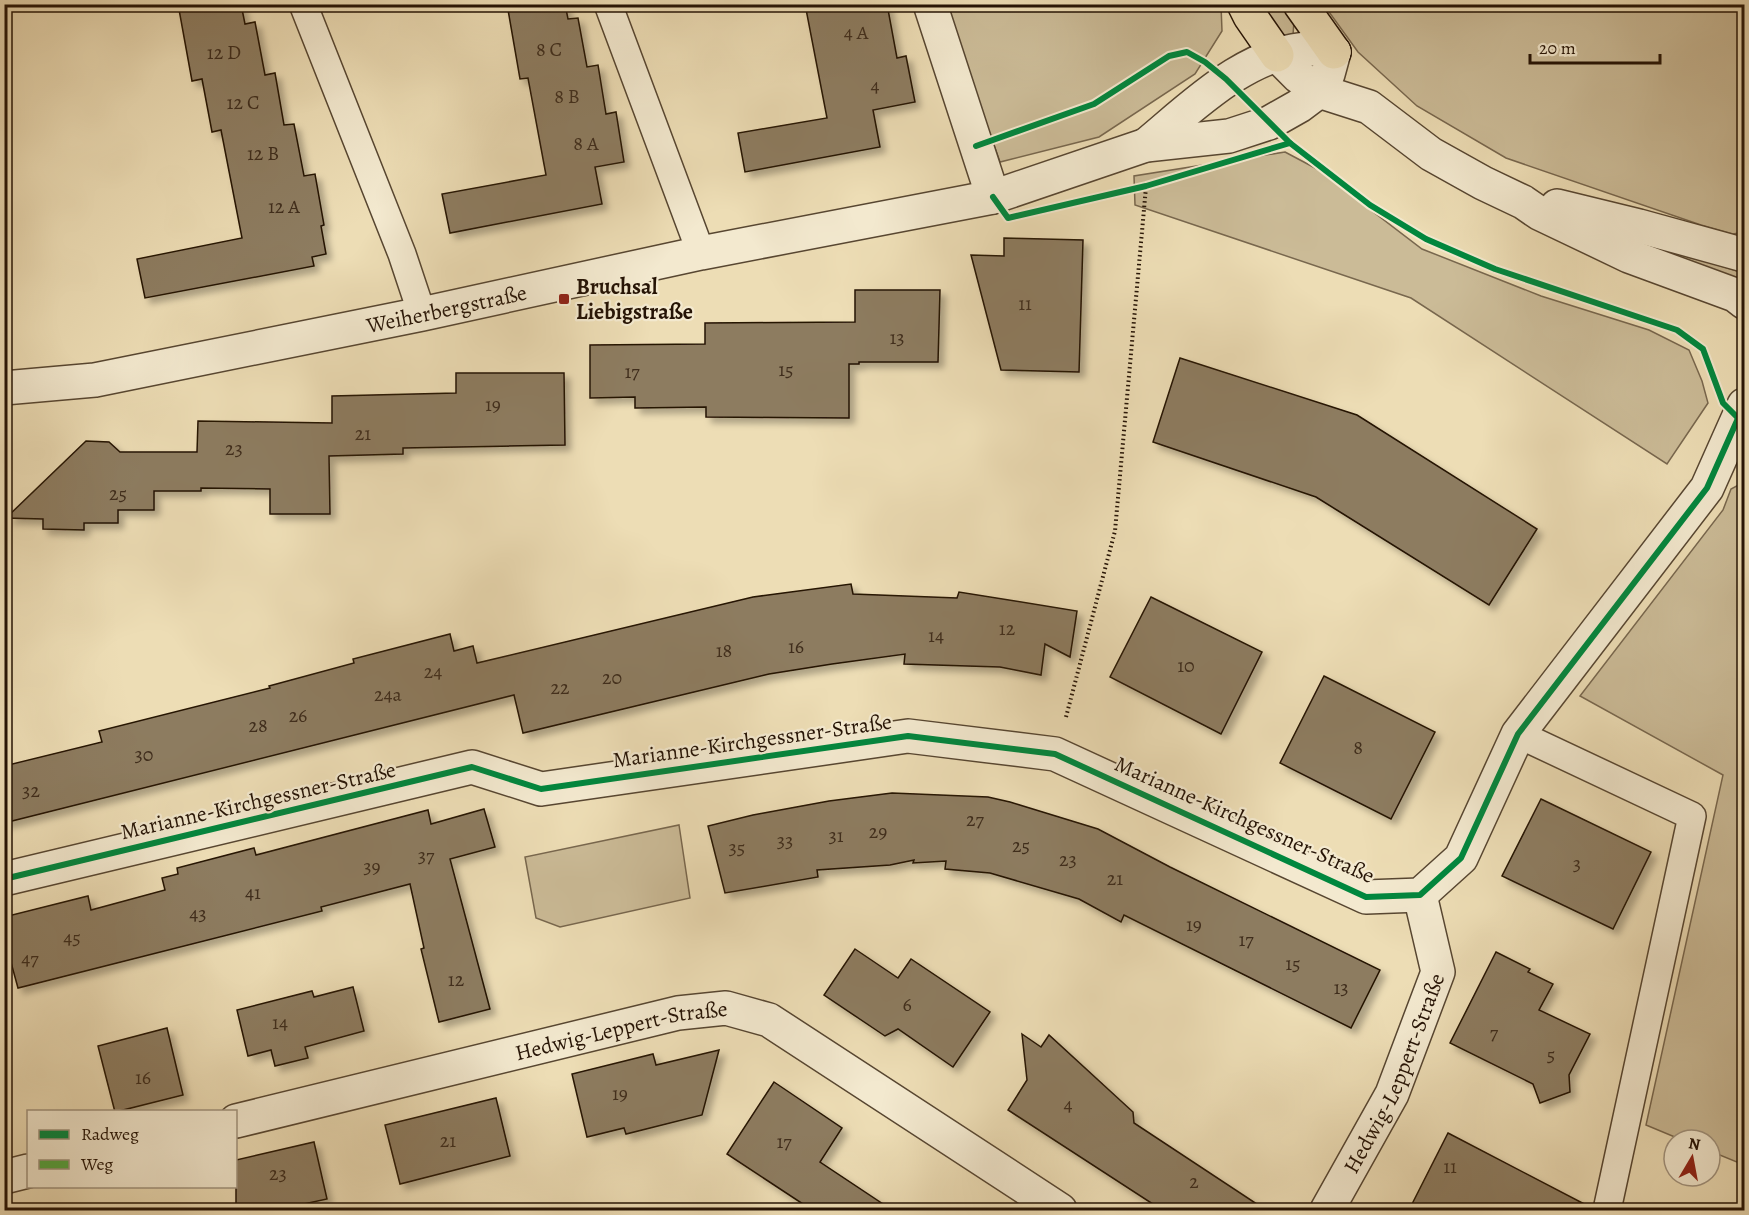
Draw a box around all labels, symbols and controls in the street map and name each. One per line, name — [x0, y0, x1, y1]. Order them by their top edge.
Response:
house number: 4 A — [844, 19, 869, 46]
scale bar — [1530, 27, 1660, 65]
house number: 8 C — [536, 36, 562, 63]
text: 20 m — [1539, 36, 1576, 60]
house number: 12 D — [207, 39, 241, 66]
house number: 4 — [870, 72, 880, 99]
house number: 8 B — [554, 83, 580, 110]
house number: 12 C — [227, 89, 259, 116]
house number: 8 A — [573, 130, 599, 157]
house number: 12 B — [247, 140, 279, 167]
house number: 12 A — [268, 193, 300, 220]
place label: Bruchsal Liebigstraße — [576, 272, 693, 327]
street label: Weiherbergstraße — [363, 278, 530, 341]
house number: 11 — [1018, 290, 1032, 317]
marker: Bruchsal Liebigstraße — [557, 292, 571, 306]
house number: 13 — [889, 324, 905, 351]
house number: 15 — [778, 356, 794, 383]
house number: 17 — [624, 358, 640, 385]
house number: 19 — [485, 391, 501, 418]
house number: 21 — [355, 420, 371, 447]
house number: 23 — [225, 435, 243, 462]
house number: 25 — [109, 480, 127, 507]
house number: 12 — [999, 615, 1016, 642]
house number: 14 — [928, 622, 944, 649]
house number: 16 — [788, 633, 804, 660]
house number: 18 — [716, 637, 732, 664]
house number: 10 — [1177, 652, 1195, 679]
house number: 24 — [424, 658, 442, 685]
house number: 20 — [602, 664, 622, 691]
house number: 22 — [551, 674, 570, 701]
house number: 24a — [374, 681, 403, 708]
house number: 26 — [289, 702, 307, 729]
street label: Marianne-Kirchgessner-Straße — [611, 707, 894, 775]
house number: 28 — [248, 712, 268, 739]
house number: 8 — [1353, 734, 1363, 761]
house number: 30 — [135, 741, 153, 768]
street label: Marianne-Kirchgessner-Straße — [1110, 749, 1379, 891]
street label: Marianne-Kirchgessner-Straße — [118, 755, 399, 847]
house number: 32 — [22, 777, 40, 804]
house number: 27 — [966, 806, 985, 833]
house number: 29 — [869, 818, 887, 845]
house number: 31 — [828, 822, 844, 849]
house number: 33 — [777, 827, 793, 854]
house number: 25 — [1012, 832, 1030, 859]
house number: 35 — [729, 834, 745, 861]
house number: 37 — [418, 842, 435, 869]
house number: 23 — [1059, 846, 1077, 873]
house number: 3 — [1573, 850, 1581, 877]
house number: 39 — [363, 853, 381, 880]
house number: 21 — [1107, 865, 1123, 892]
house number: 41 — [245, 879, 261, 906]
house number: 43 — [189, 900, 207, 927]
house number: 19 — [1186, 911, 1202, 938]
house number: 45 — [63, 924, 81, 951]
house number: 17 — [1238, 926, 1254, 953]
house number: 47 — [21, 945, 39, 972]
house number: 15 — [1285, 950, 1301, 977]
house number: 12 — [448, 966, 465, 993]
street label: Hedwig-Leppert-Straße — [1337, 969, 1452, 1179]
house number: 13 — [1333, 974, 1349, 1001]
house number: 6 — [902, 991, 912, 1018]
street label: Hedwig-Leppert-Straße — [512, 994, 729, 1068]
house number: 14 — [272, 1009, 288, 1036]
house number: 7 — [1490, 1019, 1499, 1046]
house number: 5 — [1547, 1041, 1555, 1068]
house number: 16 — [135, 1064, 151, 1091]
house number: 19 — [612, 1080, 628, 1107]
house number: 4 — [1063, 1091, 1073, 1118]
legend — [27, 1110, 237, 1188]
text: Radweg — [81, 1122, 139, 1146]
house number: 21 — [440, 1127, 456, 1154]
house number: 17 — [776, 1128, 792, 1155]
north arrow — [1662, 1128, 1722, 1188]
text: N — [1687, 1132, 1702, 1156]
text: Weg — [80, 1152, 113, 1176]
house number: 11 — [1443, 1153, 1457, 1180]
house number: 23 — [269, 1160, 287, 1187]
house number: 2 — [1189, 1168, 1199, 1195]

